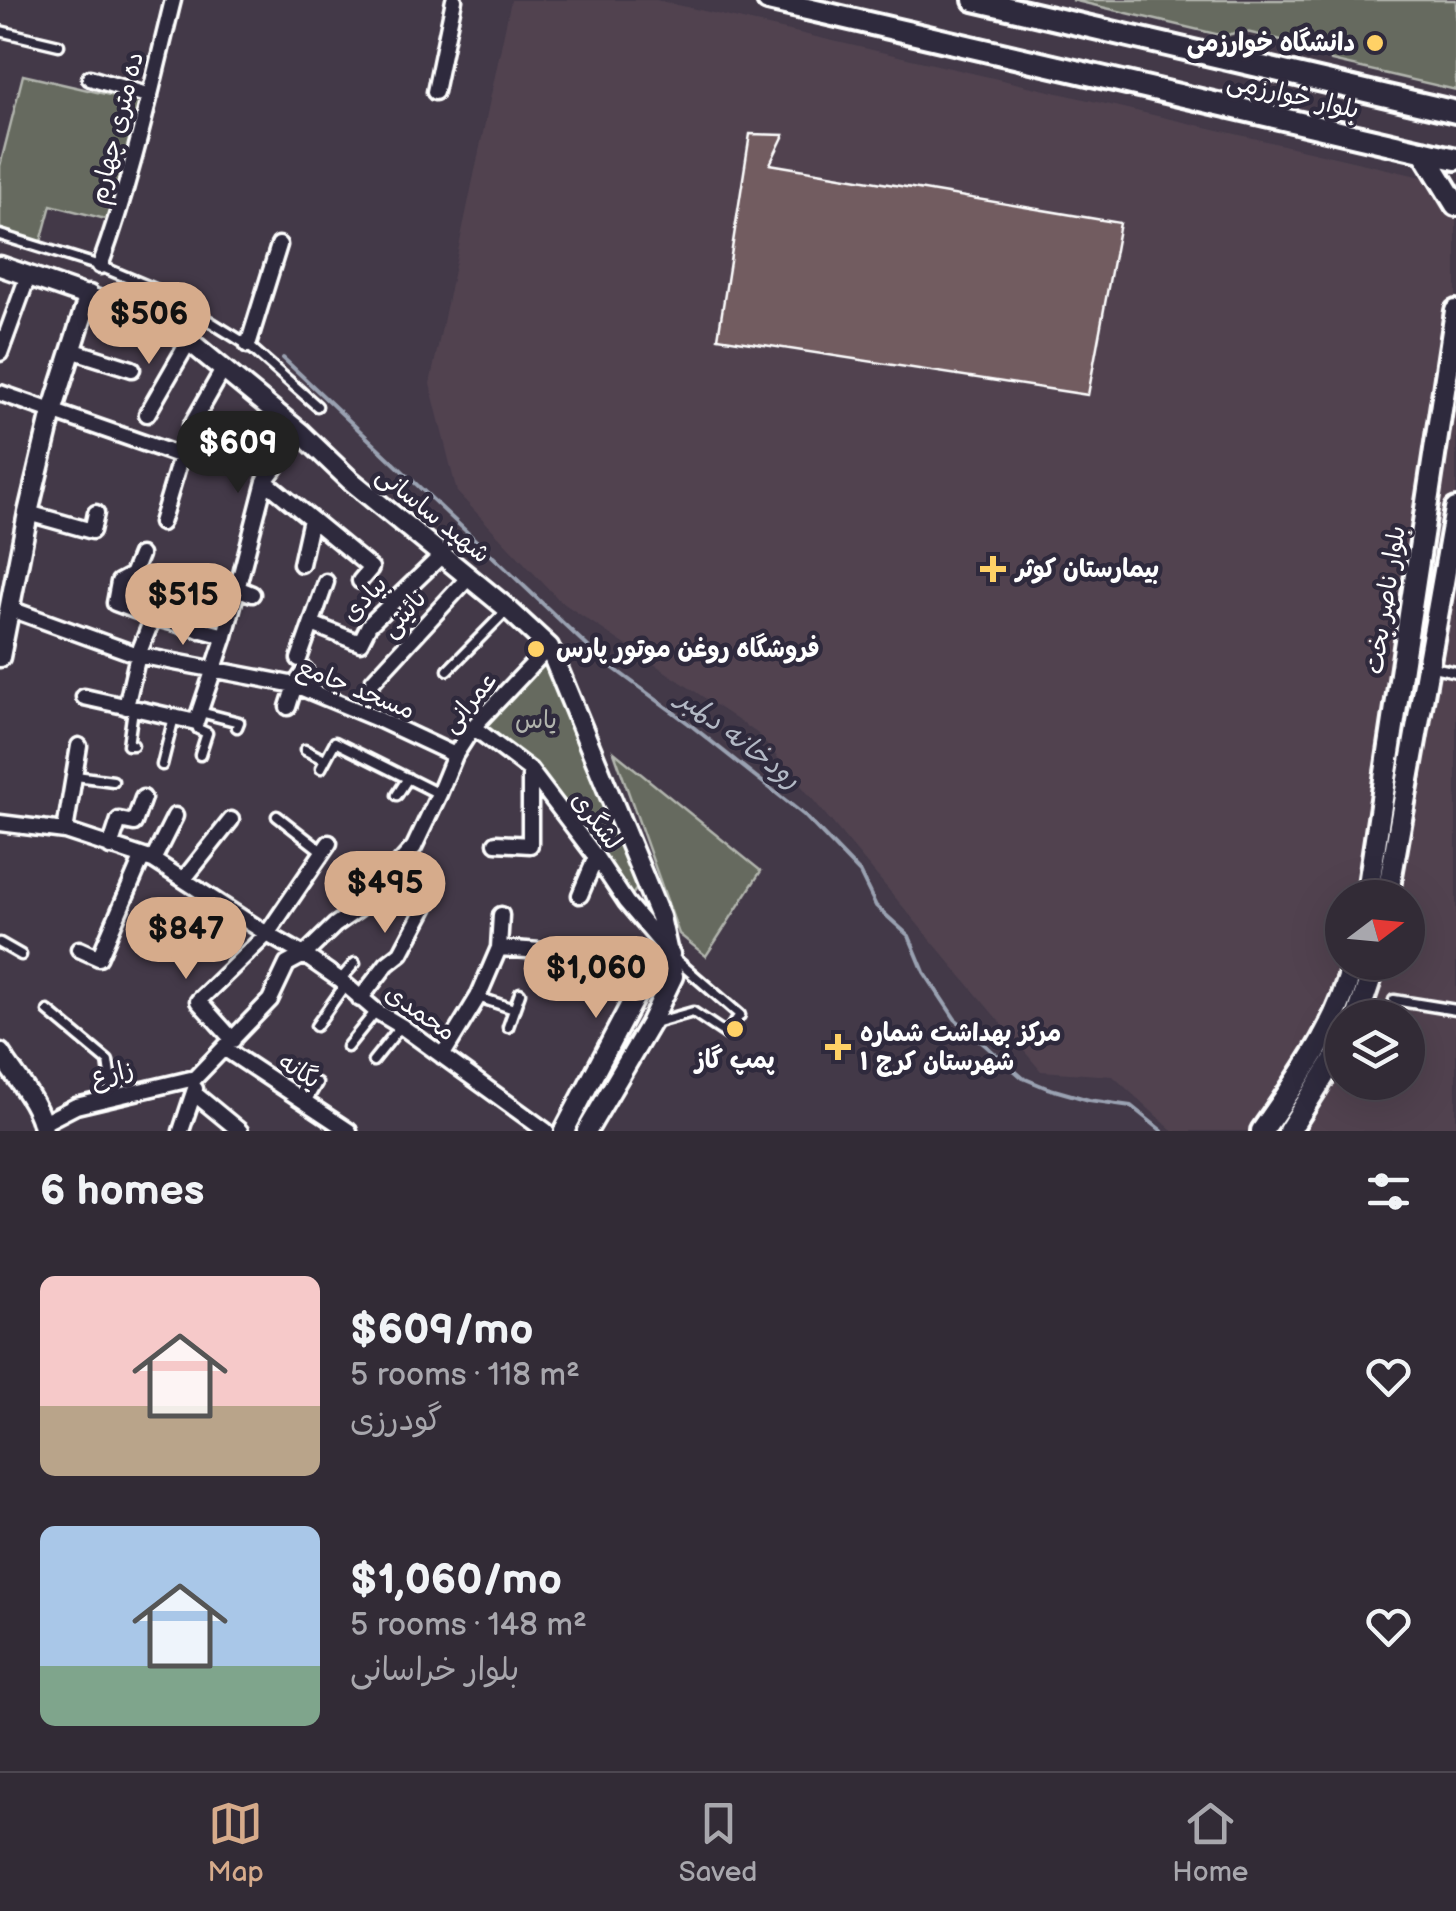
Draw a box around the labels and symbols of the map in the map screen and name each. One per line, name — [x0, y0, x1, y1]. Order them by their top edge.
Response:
place label: دانشگاه خوارزمی — [1187, 27, 1355, 59]
marker: دانشگاه خوارزمی — [1364, 32, 1386, 54]
street label: ده متری چهارم — [83, 49, 153, 208]
street label: بلوار خوارزمی — [1224, 66, 1362, 126]
pin: $506 — [90, 282, 208, 367]
pin: $609 — [179, 411, 297, 496]
street label: شهید ساسانی — [370, 460, 496, 570]
street label: بلوار ناصر بخت — [1359, 523, 1413, 677]
place label: بیمارستان کوثر — [1014, 554, 1159, 585]
marker: بیمارستان کوثر — [980, 556, 1006, 582]
pin: $515 — [124, 563, 242, 648]
street label: بیادی — [336, 569, 394, 629]
street label: نائینی — [374, 584, 434, 644]
place label: فروشگاه روغن موتور پارس — [556, 633, 820, 665]
marker: فروشگاه روغن موتور پارس — [525, 638, 547, 660]
street label: مسجد جامع — [292, 651, 419, 728]
street label: عمرانی — [435, 665, 505, 739]
water label: رودخانه دلمبر — [668, 680, 807, 796]
park label: یاس — [515, 705, 557, 736]
street label: لشگری — [564, 786, 628, 856]
pin: $495 — [326, 851, 444, 936]
north arrow — [1325, 880, 1425, 980]
pin: $847 — [127, 897, 245, 982]
pin: $1,060 — [515, 936, 677, 1021]
street label: محمدی — [379, 978, 461, 1048]
marker: پمپ گاز — [724, 1018, 746, 1040]
place label: مرکز بهداشت شماره ۱ شهرستان کرج — [860, 1018, 1061, 1078]
marker: مرکز بهداشت شماره ۱ شهرستان کرج — [825, 1034, 851, 1060]
place label: پمپ گاز — [693, 1044, 776, 1076]
street label: یگانه — [272, 1046, 326, 1096]
street label: زارع — [87, 1054, 137, 1095]

